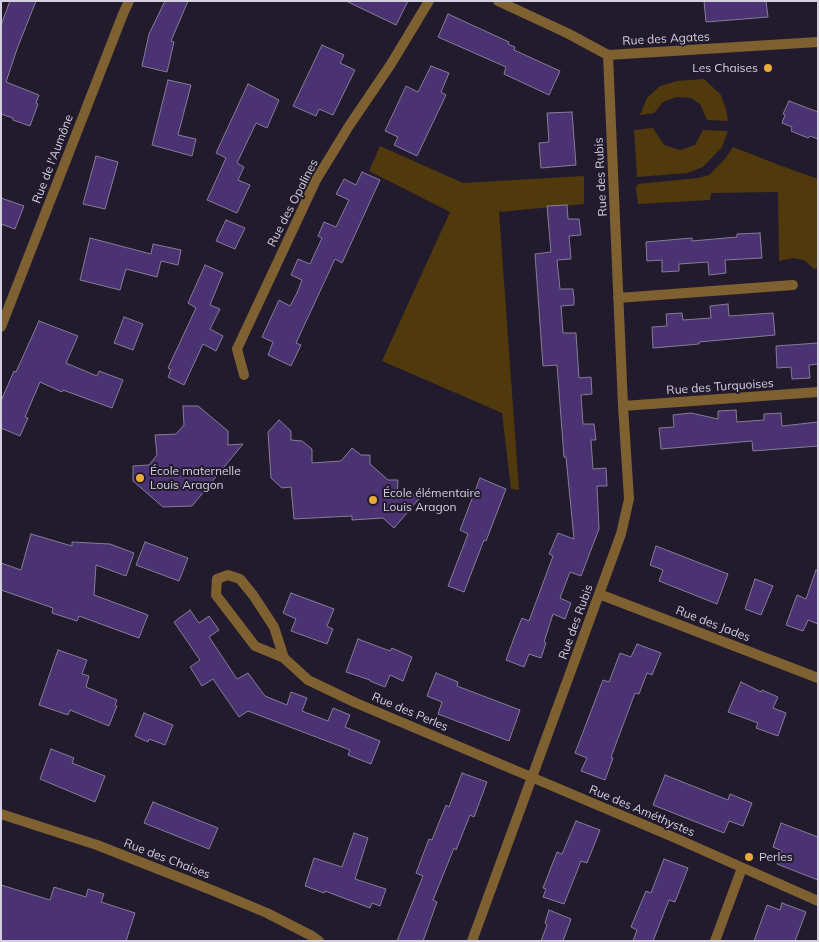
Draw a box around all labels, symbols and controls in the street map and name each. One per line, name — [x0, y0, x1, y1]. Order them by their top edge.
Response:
street label: Rue des Agates — [622, 30, 710, 48]
place label: Les Chaises — [692, 61, 758, 75]
marker: Les Chaises — [762, 62, 774, 74]
street label: Rue de l'Aumône — [29, 113, 77, 205]
street label: Rue des Rubis — [592, 137, 610, 217]
street label: Rue des Opalines — [265, 157, 321, 249]
street label: Rue des Turquoises — [666, 376, 774, 398]
place label: École maternelle Louis Aragon — [150, 464, 241, 492]
marker: École maternelle Louis Aragon — [134, 472, 146, 484]
place label: École élémentaire Louis Aragon — [383, 486, 480, 514]
marker: École élémentaire Louis Aragon — [367, 494, 379, 506]
street label: Rue des Rubis — [556, 582, 596, 662]
street label: Rue des Jades — [674, 603, 752, 645]
street label: Rue des Perles — [370, 689, 450, 735]
street label: Rue des Améthystes — [587, 782, 697, 840]
street label: Rue des Chaises — [122, 836, 212, 882]
place label: Perles — [759, 850, 793, 864]
marker: Perles — [743, 851, 755, 863]

